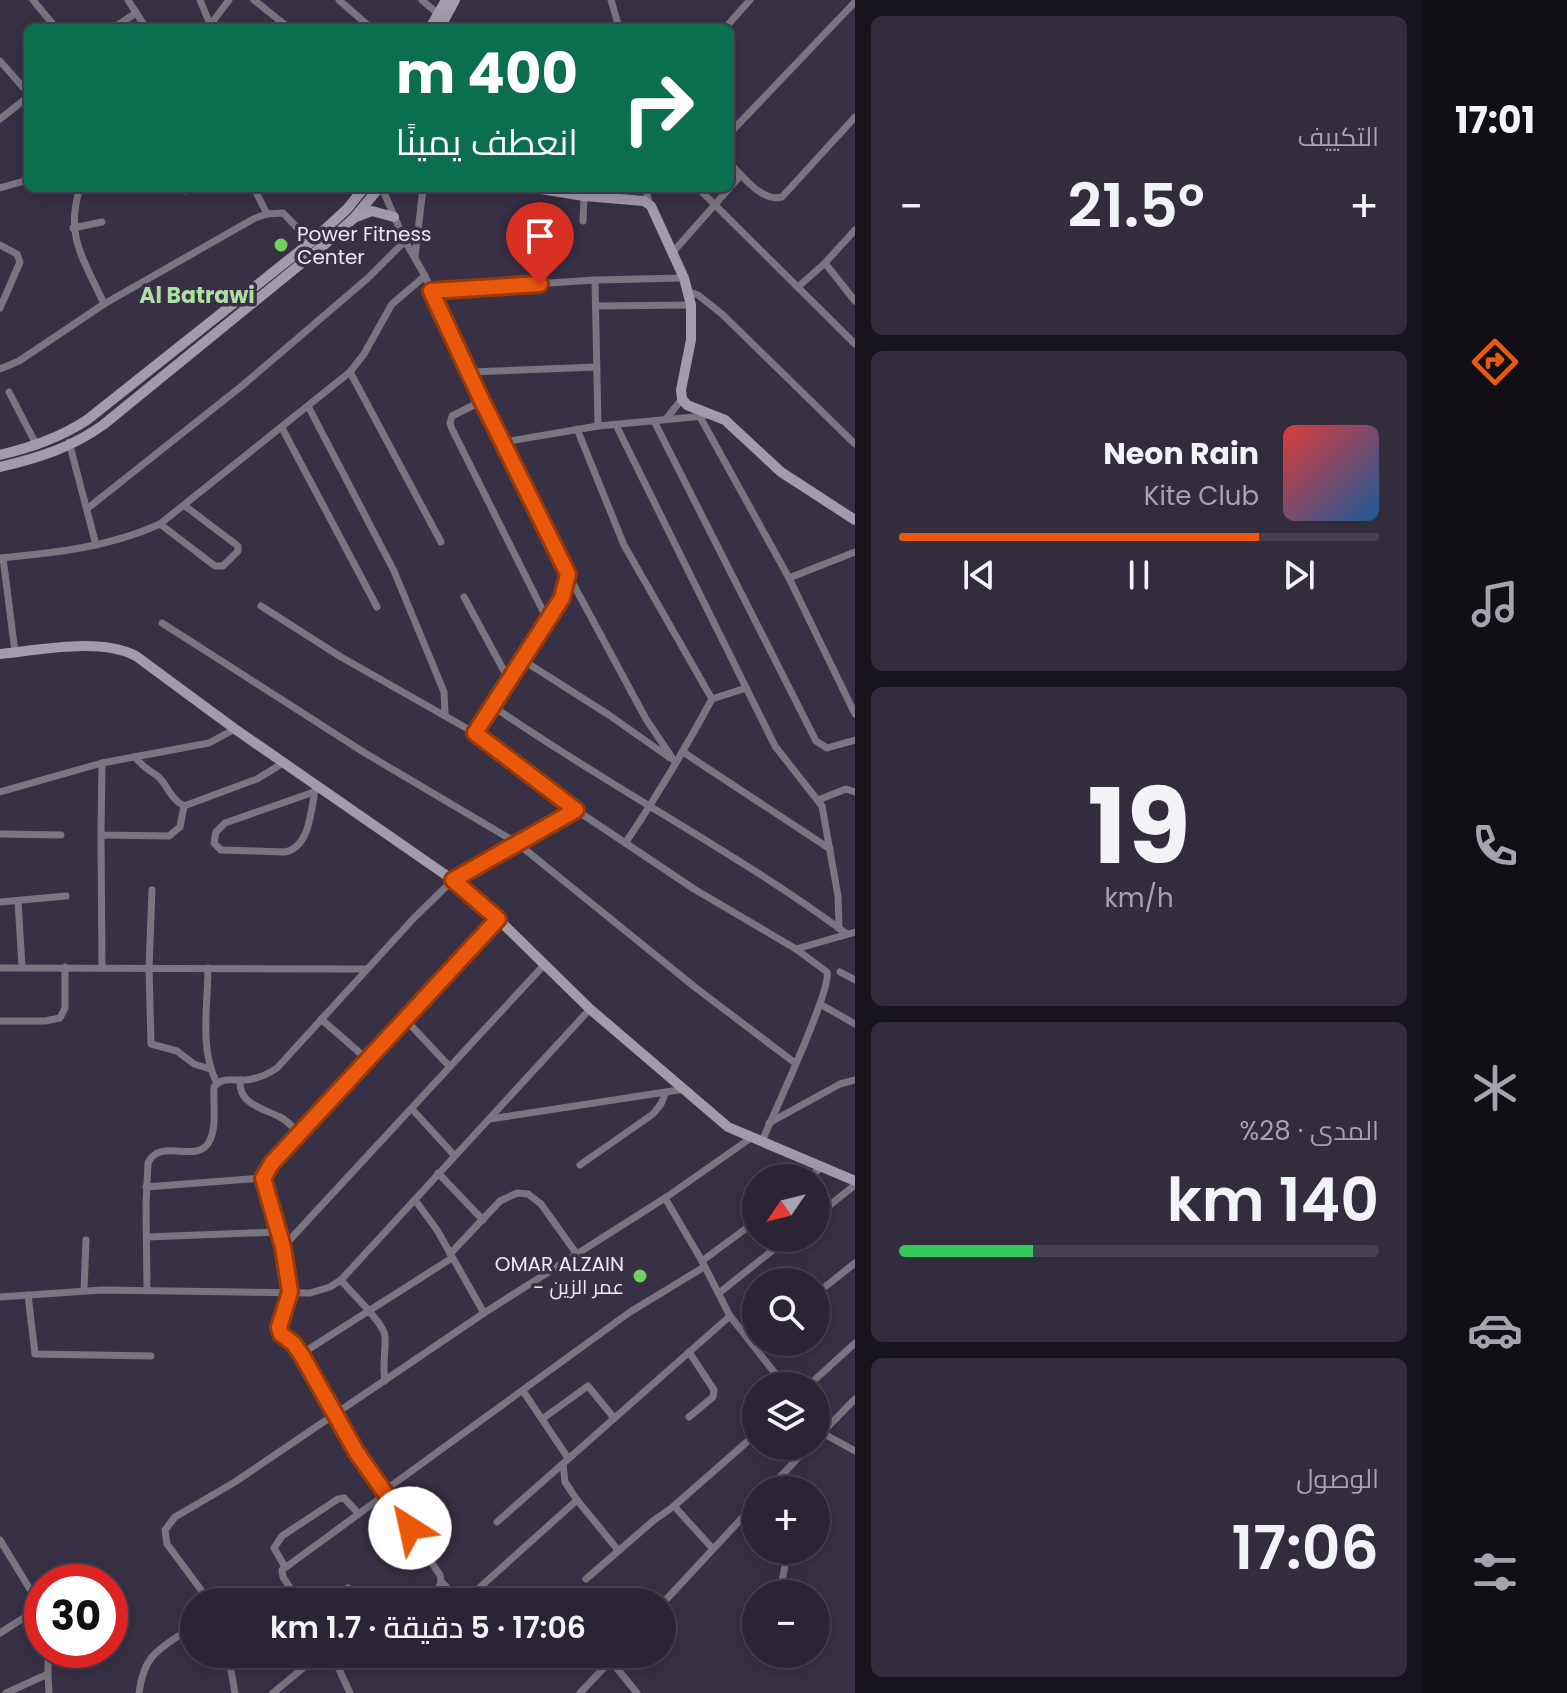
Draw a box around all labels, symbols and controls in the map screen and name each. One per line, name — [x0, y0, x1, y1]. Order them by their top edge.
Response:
text: 400 m — [396, 34, 578, 113]
icon: right — [606, 56, 710, 160]
text: 17:01 — [1455, 95, 1535, 146]
text: انعطف يمينًا — [396, 117, 578, 168]
text: التكييف — [1297, 119, 1379, 155]
text: 21.5° — [1068, 164, 1205, 248]
text: − — [899, 176, 923, 237]
text: + — [1349, 176, 1379, 237]
pin — [506, 202, 574, 284]
icon: arrive — [518, 214, 562, 258]
place label: Power Fitness Center — [297, 220, 431, 271]
marker: Power Fitness Center — [272, 236, 290, 254]
district label: Al Batrawi — [139, 280, 255, 311]
icon: directions — [1467, 334, 1523, 390]
text: Neon Rain — [1103, 432, 1259, 475]
text: Kite Club — [1144, 478, 1259, 514]
icon: previous — [957, 553, 1001, 597]
icon: pause — [1117, 553, 1161, 597]
icon: next — [1277, 553, 1321, 597]
icon: music — [1467, 576, 1523, 632]
text: 19 — [1087, 754, 1191, 899]
icon: phone — [1467, 818, 1523, 874]
text: km/h — [1104, 880, 1174, 916]
icon: climate — [1467, 1060, 1523, 1116]
text: المدى · 28% — [1240, 1113, 1379, 1149]
text: 140 km — [1167, 1158, 1379, 1242]
north arrow — [742, 1164, 830, 1252]
map controls — [742, 1164, 830, 1668]
place label: OMAR ALZAIN - عمر الزين — [495, 1250, 624, 1301]
marker: OMAR ALZAIN - عمر الزين — [631, 1267, 649, 1285]
button: search — [742, 1268, 830, 1356]
icon: car — [1467, 1302, 1523, 1358]
button: layers — [742, 1372, 830, 1460]
text: الوصول — [1296, 1461, 1379, 1497]
button: + — [742, 1476, 830, 1564]
position arrow — [368, 1486, 452, 1570]
text: 17:06 — [1231, 1506, 1379, 1590]
icon: filters — [1467, 1544, 1523, 1600]
speed limit sign: 30 — [24, 1564, 128, 1668]
button: − — [742, 1580, 830, 1668]
text: 17:06 · 5 دقيقة · 1.7 km — [270, 1606, 586, 1649]

